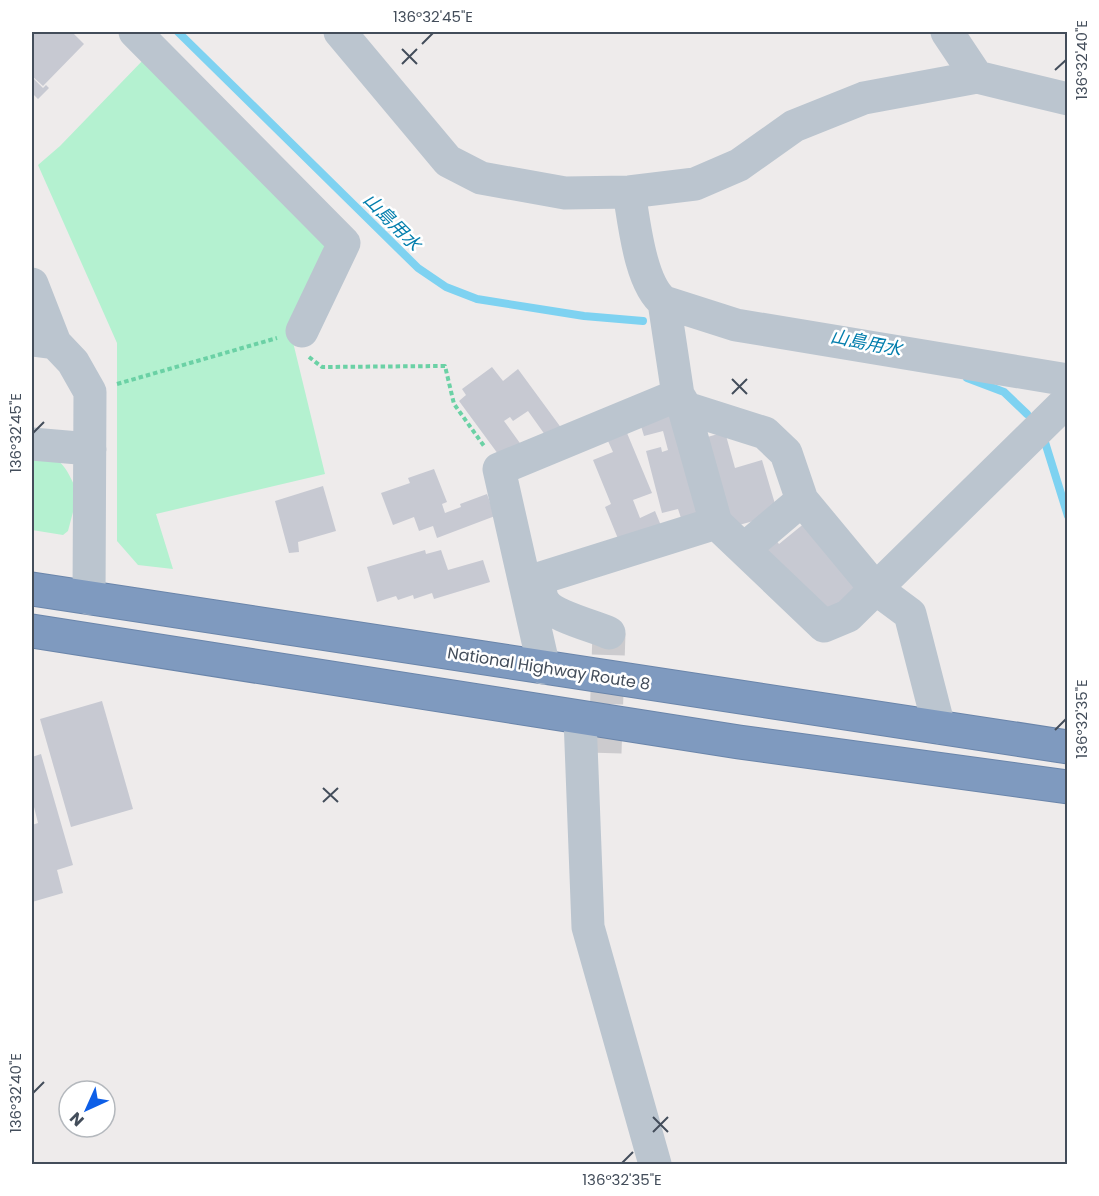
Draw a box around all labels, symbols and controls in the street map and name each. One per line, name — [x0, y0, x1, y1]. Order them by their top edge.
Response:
text: 136°32'45"E — [393, 6, 473, 27]
text: 136°32'40"E — [1071, 20, 1092, 100]
water label: 山島用水 — [358, 187, 428, 257]
water label: 山島用水 — [828, 323, 906, 362]
text: 136°32'45"E — [5, 393, 26, 473]
street label: National Highway Route 8 — [446, 641, 652, 696]
text: 136°32'35"E — [1071, 679, 1092, 759]
text: 136°32'40"E — [5, 1053, 26, 1133]
north arrow — [57, 1079, 117, 1139]
text: N — [64, 1107, 89, 1132]
text: 136°32'35"E — [582, 1169, 662, 1190]

